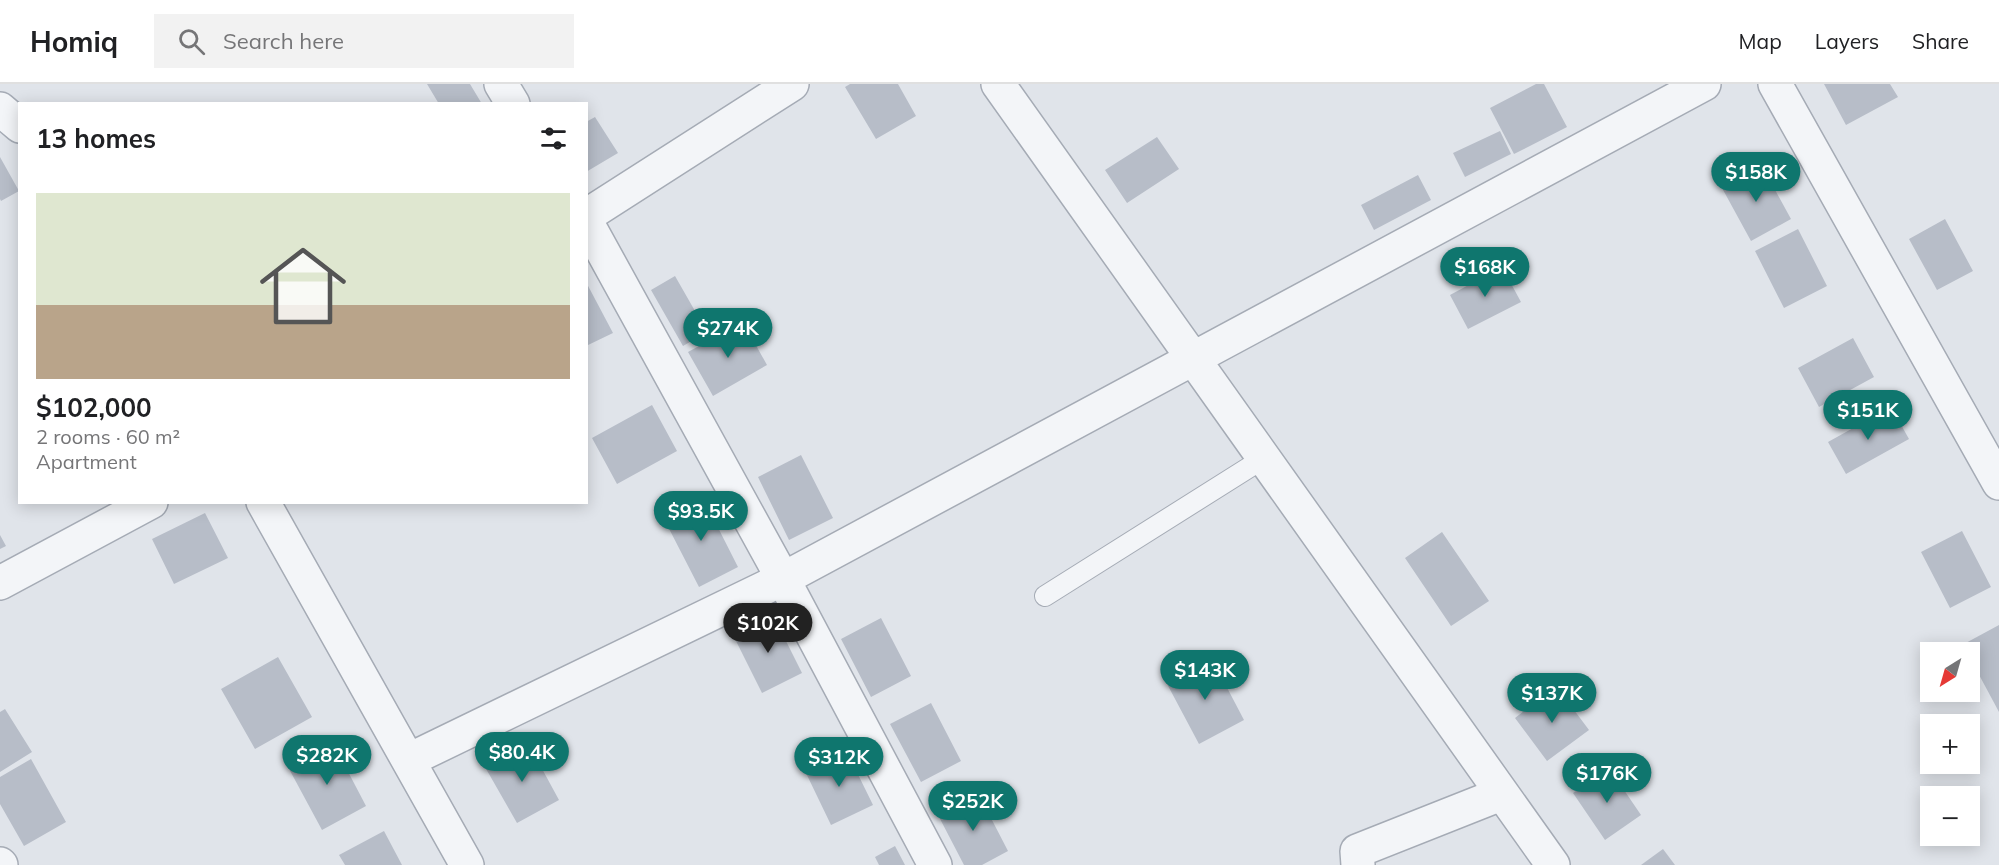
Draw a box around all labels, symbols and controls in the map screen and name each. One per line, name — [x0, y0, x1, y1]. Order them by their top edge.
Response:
search box — [154, 14, 574, 68]
text: Homiq — [30, 24, 118, 59]
icon: search — [175, 25, 208, 58]
text: Search here — [223, 27, 344, 55]
text: Map — [1739, 28, 1782, 54]
text: Layers — [1815, 28, 1879, 54]
text: Share — [1912, 28, 1969, 54]
text: 13 homes — [36, 122, 156, 155]
icon: filters — [537, 122, 570, 155]
pin: $158K — [1714, 152, 1798, 203]
text: $158K — [1725, 159, 1787, 184]
icon: home — [249, 232, 357, 340]
pin: $168K — [1443, 247, 1527, 298]
text: $168K — [1454, 254, 1516, 279]
pin: $274K — [686, 308, 770, 359]
text: $274K — [697, 315, 759, 340]
pin: $151K — [1826, 390, 1910, 441]
text: $102,000 — [36, 391, 152, 424]
text: $151K — [1837, 397, 1899, 422]
text: 2 rooms · 60 m² — [36, 424, 180, 449]
text: Apartment — [36, 449, 137, 474]
pin: $93.5K — [652, 491, 750, 542]
text: $93.5K — [668, 498, 734, 523]
pin: $102K — [726, 603, 810, 654]
text: $102K — [737, 610, 799, 635]
north arrow — [1920, 642, 1980, 702]
map controls — [1920, 642, 1980, 846]
pin: $143K — [1163, 650, 1247, 701]
text: $143K — [1174, 657, 1236, 682]
pin: $137K — [1510, 673, 1594, 724]
text: $137K — [1521, 680, 1583, 705]
button: + — [1920, 714, 1980, 774]
pin: $80.4K — [473, 732, 571, 783]
pin: $282K — [285, 735, 369, 786]
pin: $312K — [797, 737, 881, 788]
text: $80.4K — [489, 739, 555, 764]
text: $282K — [296, 742, 358, 767]
text: $312K — [808, 744, 870, 769]
pin: $176K — [1565, 753, 1649, 804]
text: $176K — [1576, 760, 1638, 785]
pin: $252K — [931, 781, 1015, 832]
button: − — [1920, 786, 1980, 846]
text: $252K — [942, 788, 1004, 813]

